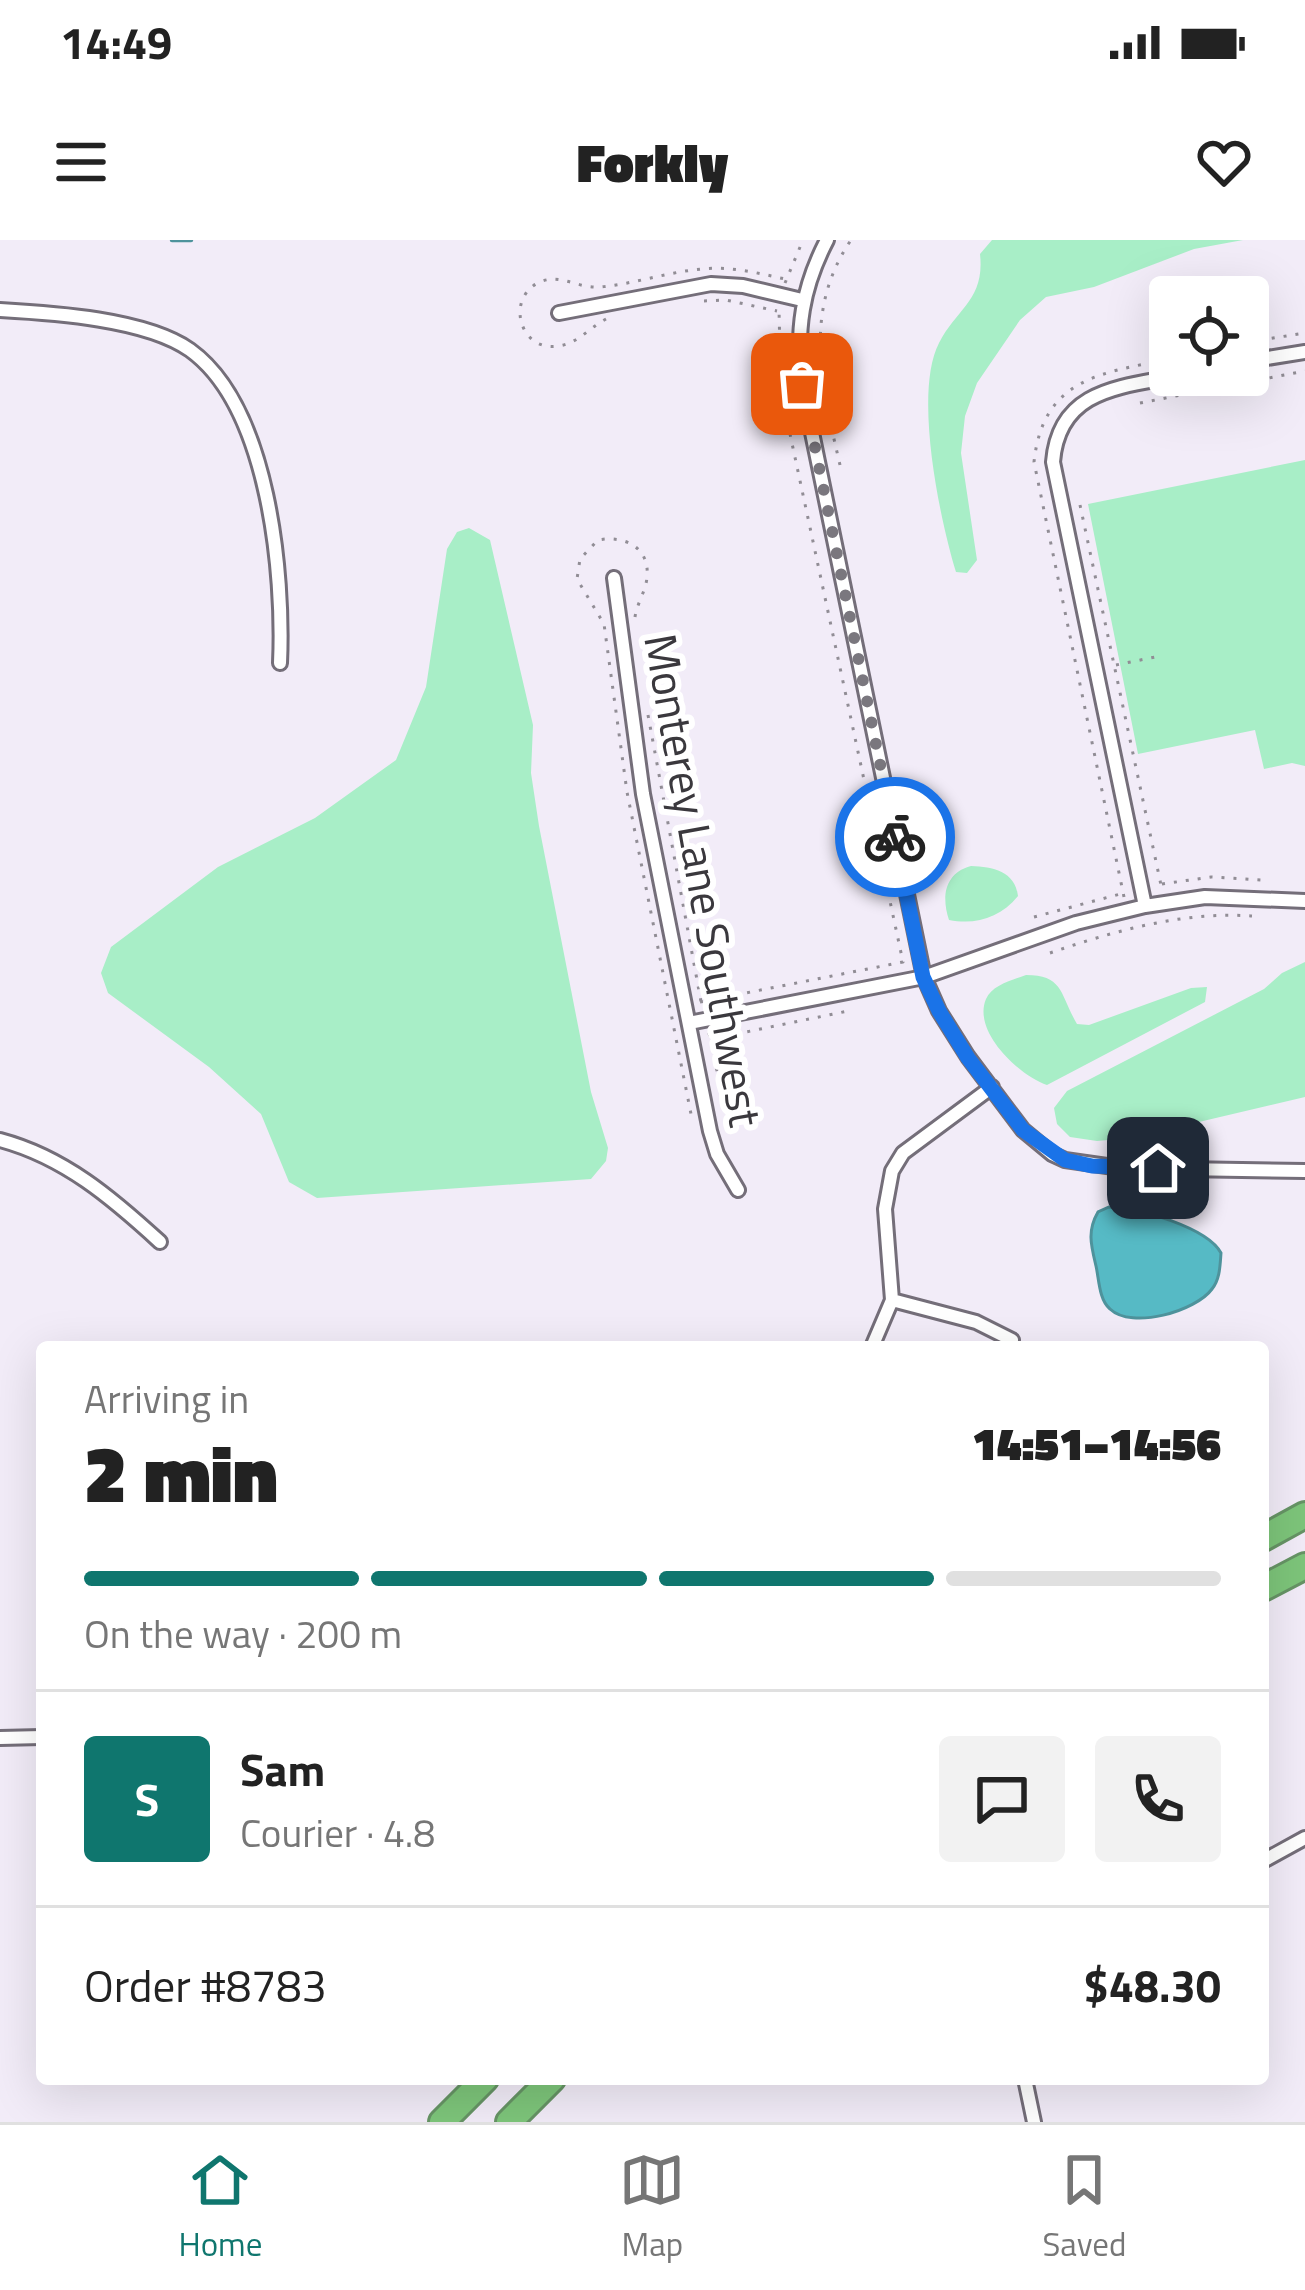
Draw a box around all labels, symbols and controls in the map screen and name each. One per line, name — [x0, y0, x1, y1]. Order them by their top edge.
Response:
text: 14:49 — [60, 8, 172, 76]
text: Forkly — [577, 121, 728, 203]
icon: menu — [48, 129, 114, 195]
icon: heart — [1191, 129, 1257, 195]
map controls — [1149, 276, 1269, 396]
button: locate — [1149, 276, 1269, 396]
pin — [751, 333, 853, 435]
icon: bag — [769, 351, 835, 417]
street label: Monterey Lane Southwest — [627, 628, 781, 1132]
courier — [835, 777, 955, 897]
icon: bike — [862, 804, 928, 870]
pin — [1107, 1117, 1209, 1219]
icon: home — [1125, 1135, 1191, 1201]
text: Arriving in — [84, 1369, 249, 1428]
text: 14:51–14:56 — [972, 1409, 1221, 1477]
text: 2 min — [84, 1414, 278, 1532]
text: On the way · 200 m — [84, 1604, 402, 1663]
text: Sam — [240, 1735, 325, 1803]
button: chat — [939, 1736, 1065, 1862]
button: phone — [1095, 1736, 1221, 1862]
text: S — [135, 1765, 159, 1833]
text: Courier · 4.8 — [240, 1803, 435, 1862]
text: Order #8783 — [84, 1951, 327, 2019]
text: $48.30 — [1083, 1951, 1221, 2019]
tab: Home — [179, 2147, 262, 2269]
tab: Map — [619, 2147, 685, 2269]
tab: Saved — [1042, 2147, 1126, 2269]

